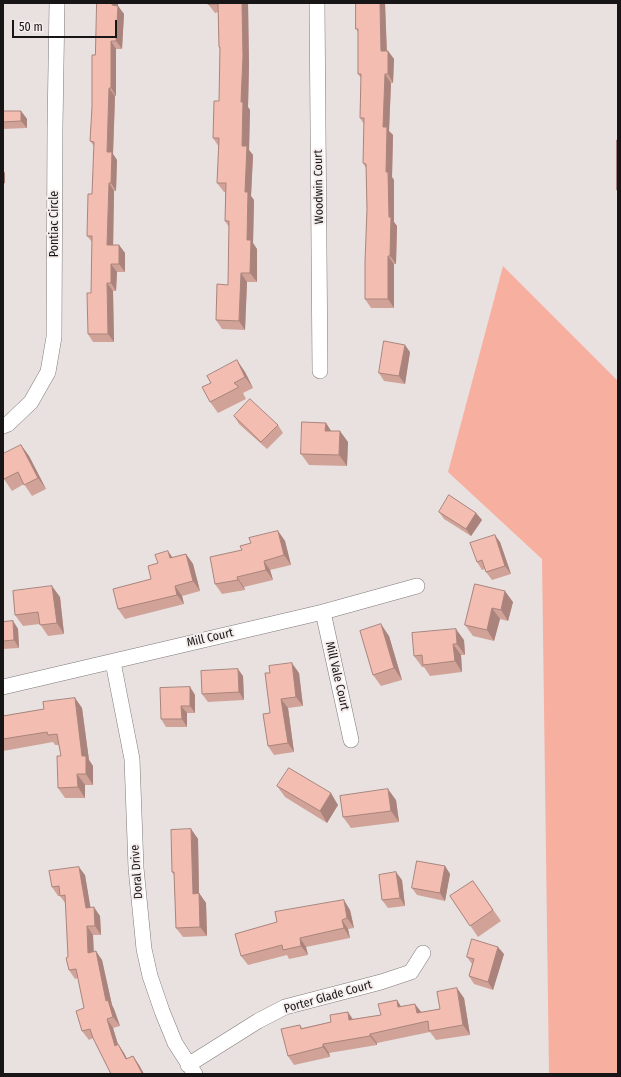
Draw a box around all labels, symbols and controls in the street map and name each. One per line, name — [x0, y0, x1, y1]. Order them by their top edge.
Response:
scale bar — [14, 12, 119, 38]
text: 50 m — [19, 20, 43, 34]
street label: Woodwin Court — [311, 150, 327, 224]
street label: Pontiac Circle — [48, 191, 62, 257]
street label: Mill Court — [185, 626, 235, 650]
street label: Mill Vale Court — [322, 640, 352, 712]
street label: Doral Drive — [128, 844, 146, 900]
street label: Porter Glade Court — [282, 978, 374, 1016]

